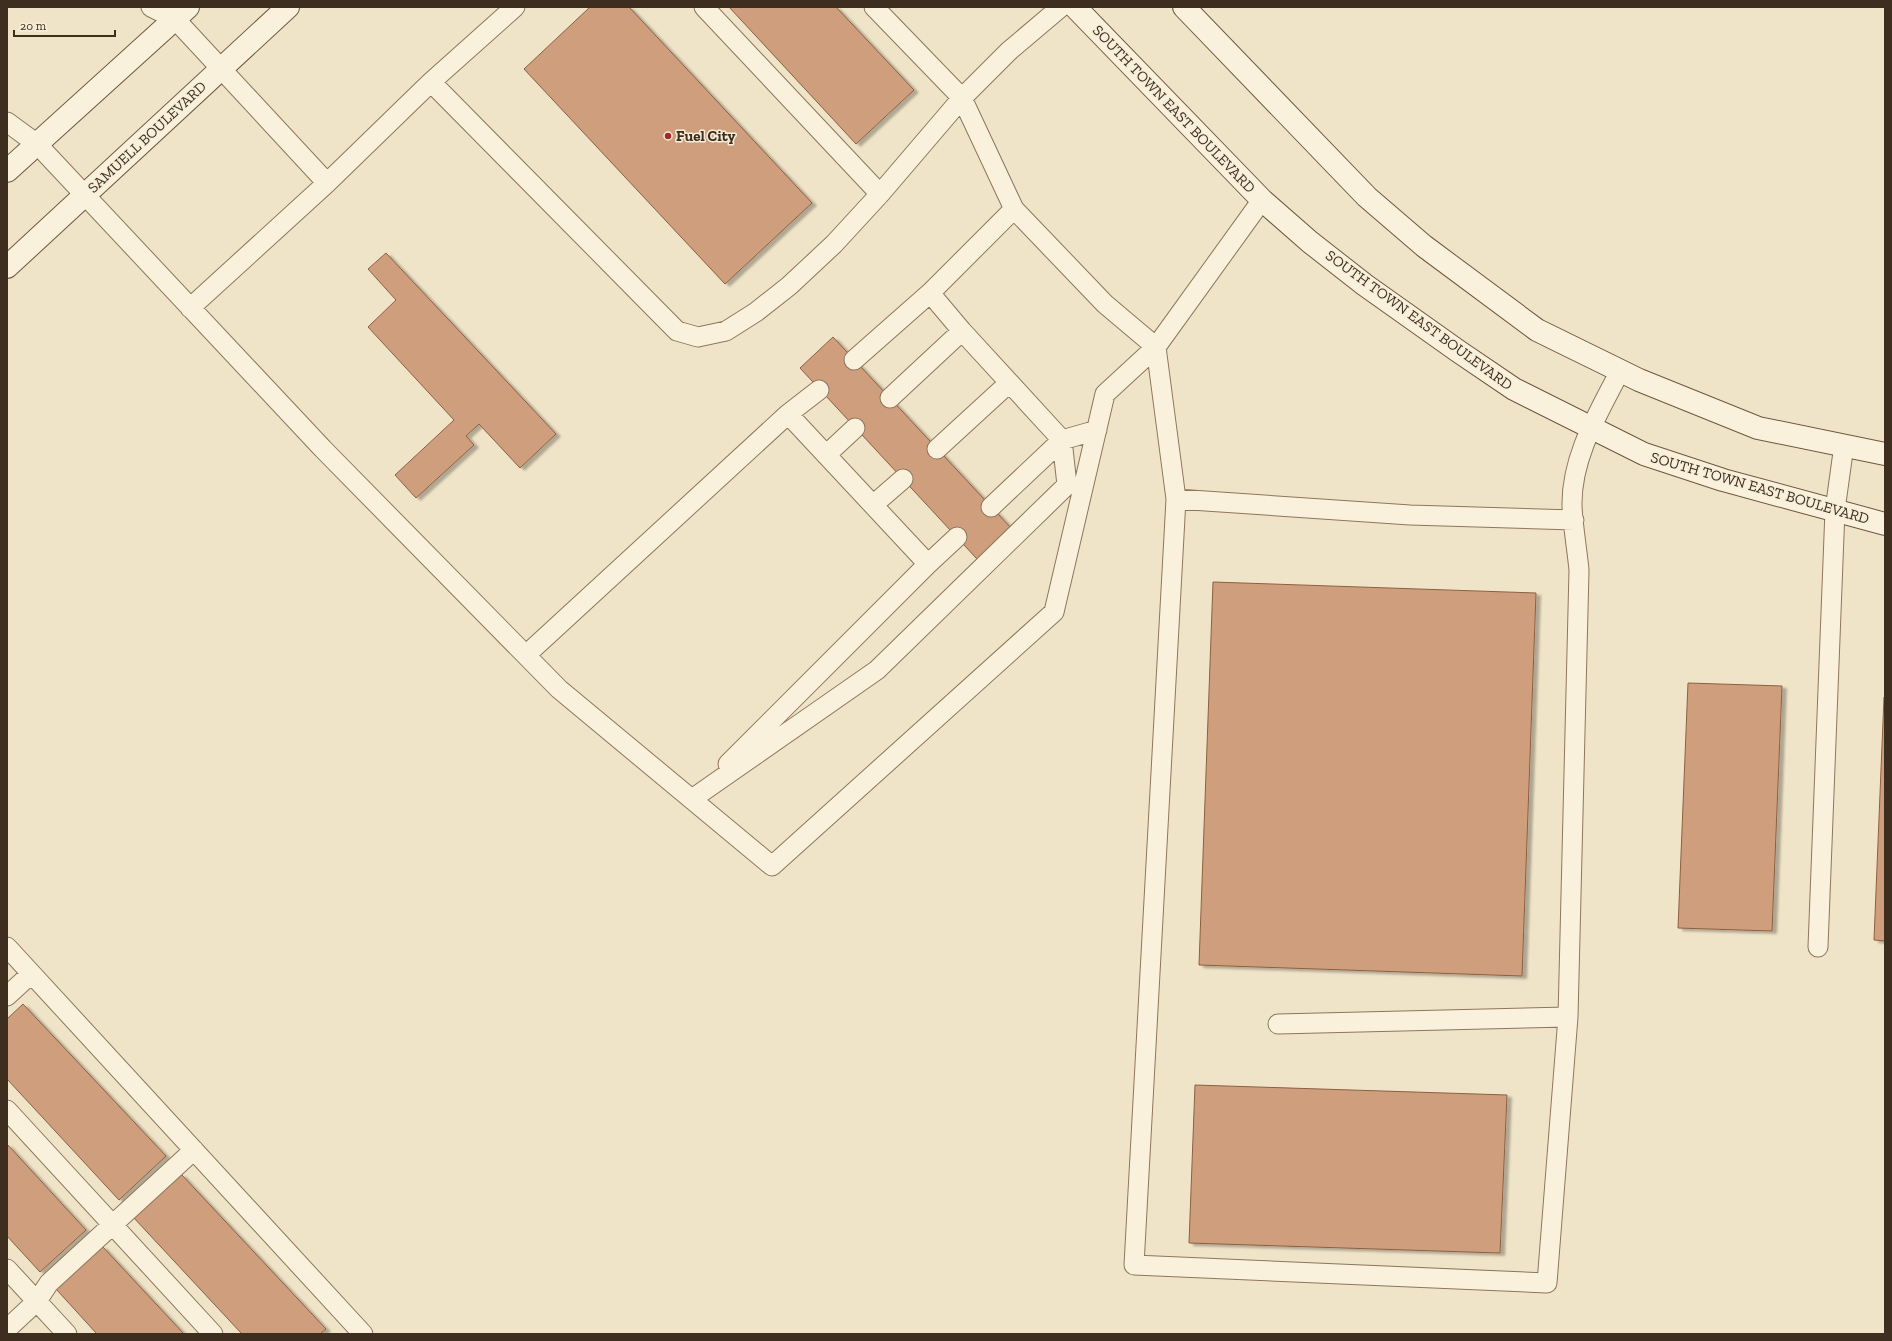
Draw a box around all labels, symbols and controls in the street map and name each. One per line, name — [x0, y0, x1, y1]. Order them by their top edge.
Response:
scale bar — [14, 12, 115, 38]
text: 20 m — [20, 19, 47, 33]
street label: SOUTH TOWN EAST BOULEVARD — [1089, 21, 1259, 197]
street label: SAMUELL BOULEVARD — [84, 77, 210, 197]
place label: Fuel City — [676, 127, 736, 145]
marker: Fuel City — [663, 131, 673, 141]
street label: SOUTH TOWN EAST BOULEVARD — [1322, 246, 1516, 394]
street label: SOUTH TOWN EAST BOULEVARD — [1649, 448, 1871, 528]

